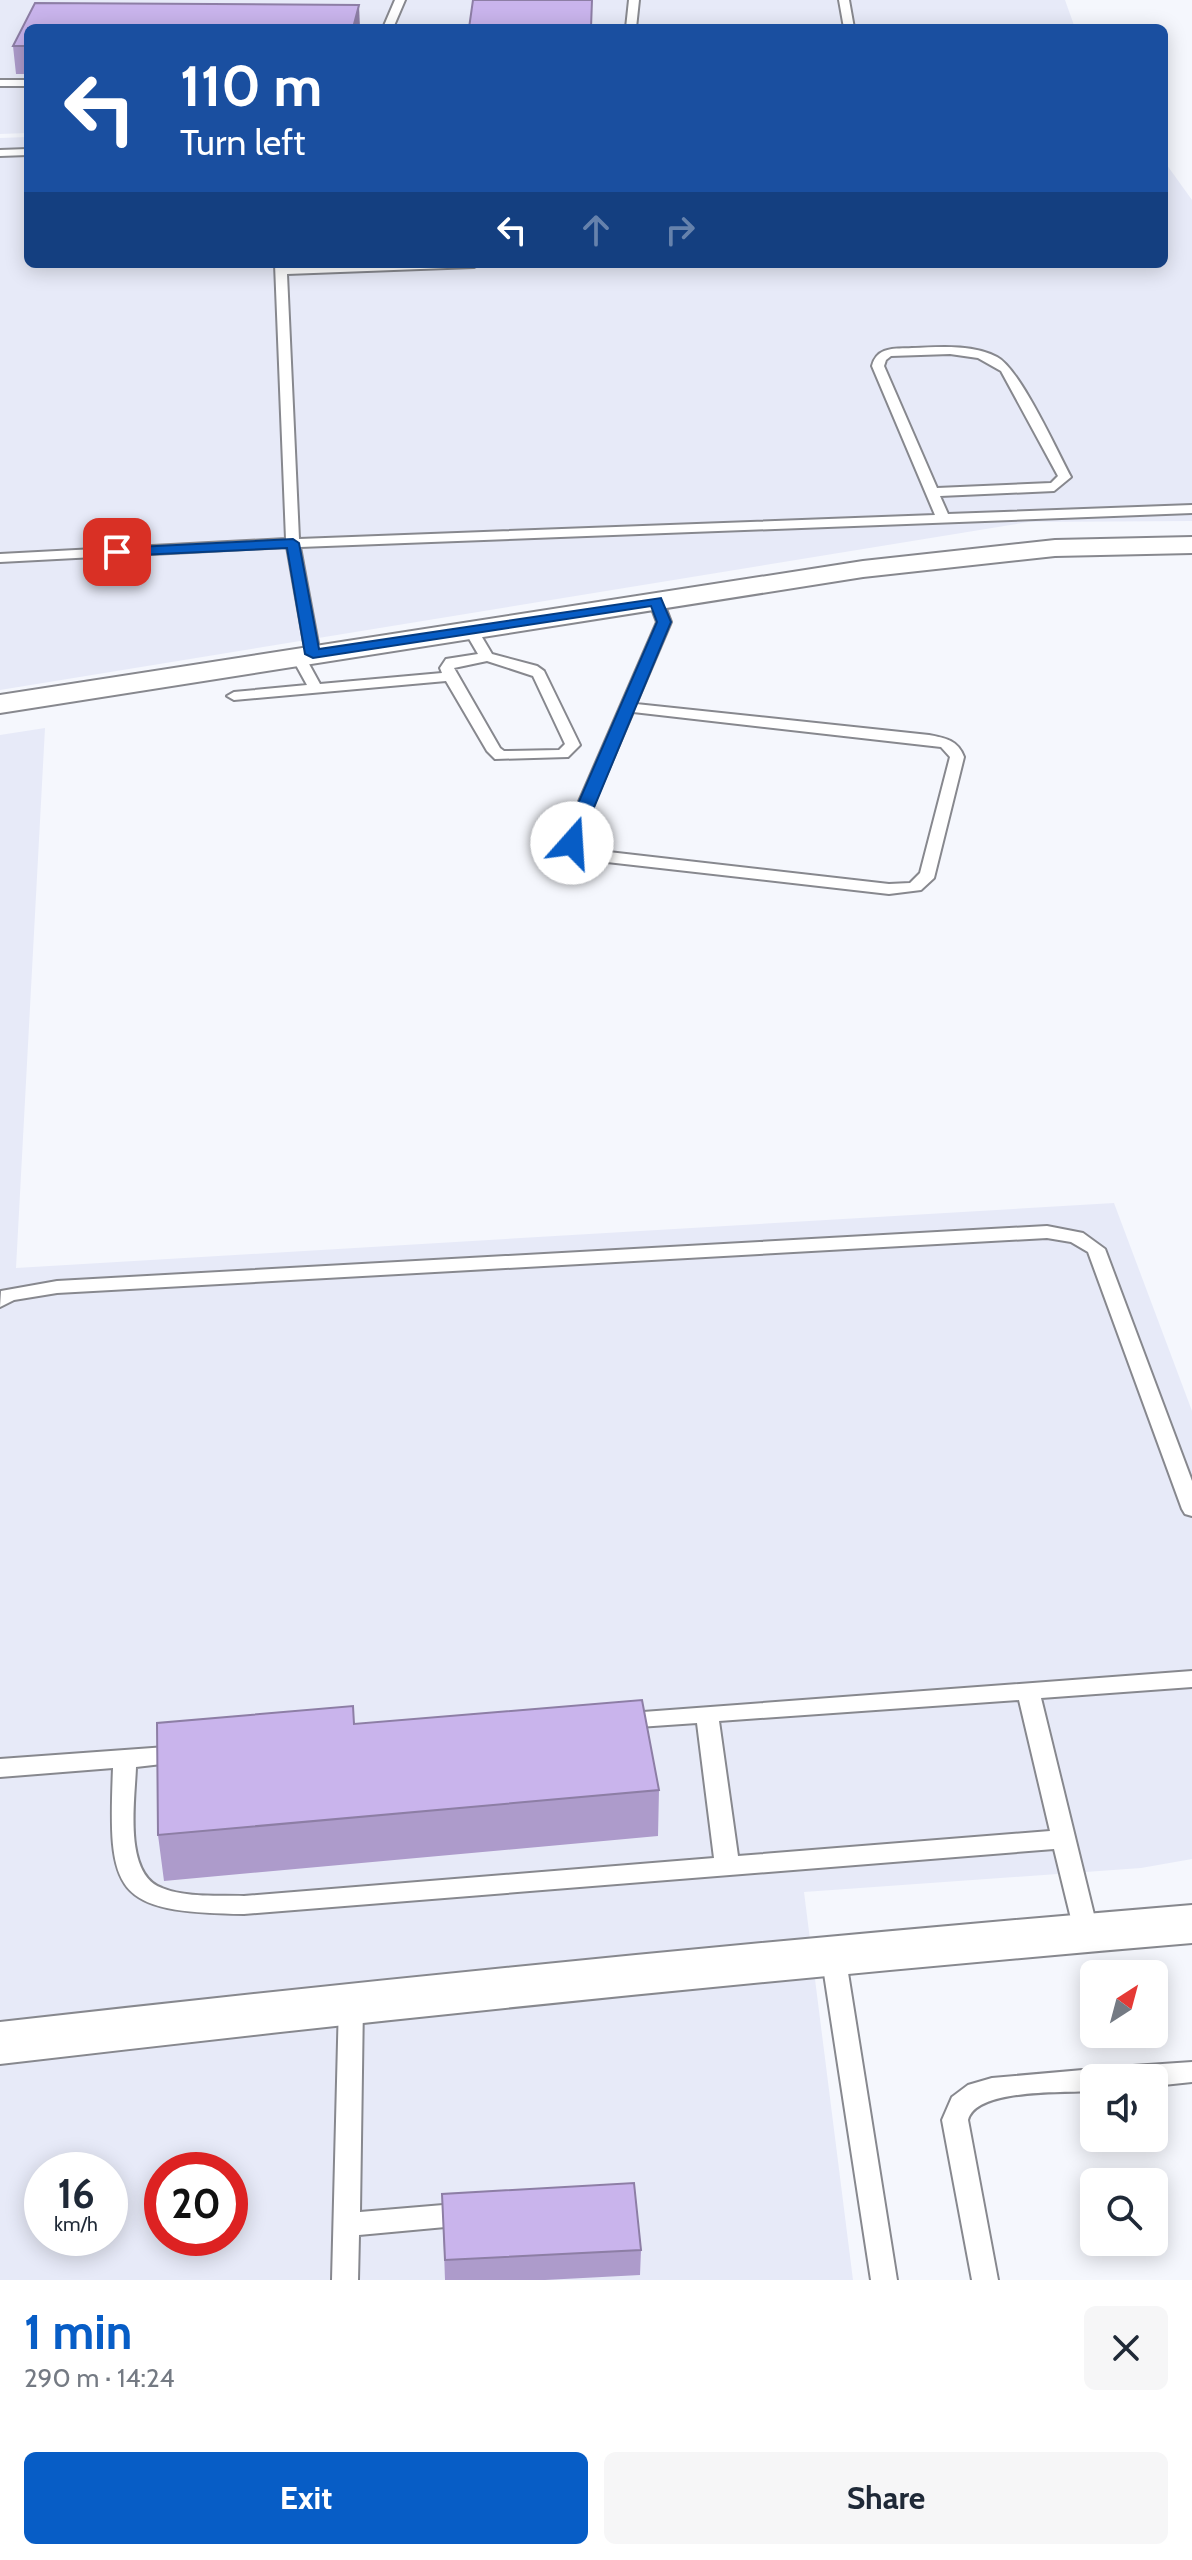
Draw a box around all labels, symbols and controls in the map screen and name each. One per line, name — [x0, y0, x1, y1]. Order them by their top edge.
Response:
text: 110 m — [180, 52, 322, 120]
icon: left — [48, 56, 152, 160]
text: Turn left — [180, 120, 305, 164]
icon: left — [490, 208, 534, 252]
icon: ahead — [574, 208, 618, 252]
icon: right — [658, 208, 702, 252]
pin — [83, 518, 151, 586]
icon: arrive — [95, 530, 139, 574]
position arrow — [530, 801, 614, 885]
north arrow — [1080, 1960, 1168, 2048]
map controls — [1080, 1960, 1168, 2256]
button: sound — [1080, 2064, 1168, 2152]
speed limit sign: 20 — [144, 2152, 248, 2256]
button: search — [1080, 2168, 1168, 2256]
text: 16 — [57, 2169, 95, 2218]
text: km/h — [54, 2212, 98, 2236]
text: 1 min — [24, 2303, 132, 2361]
button: close — [1084, 2306, 1168, 2390]
text: 290 m · 14:24 — [24, 2362, 175, 2394]
button: Exit — [24, 2452, 588, 2544]
button: Share — [604, 2452, 1168, 2544]

